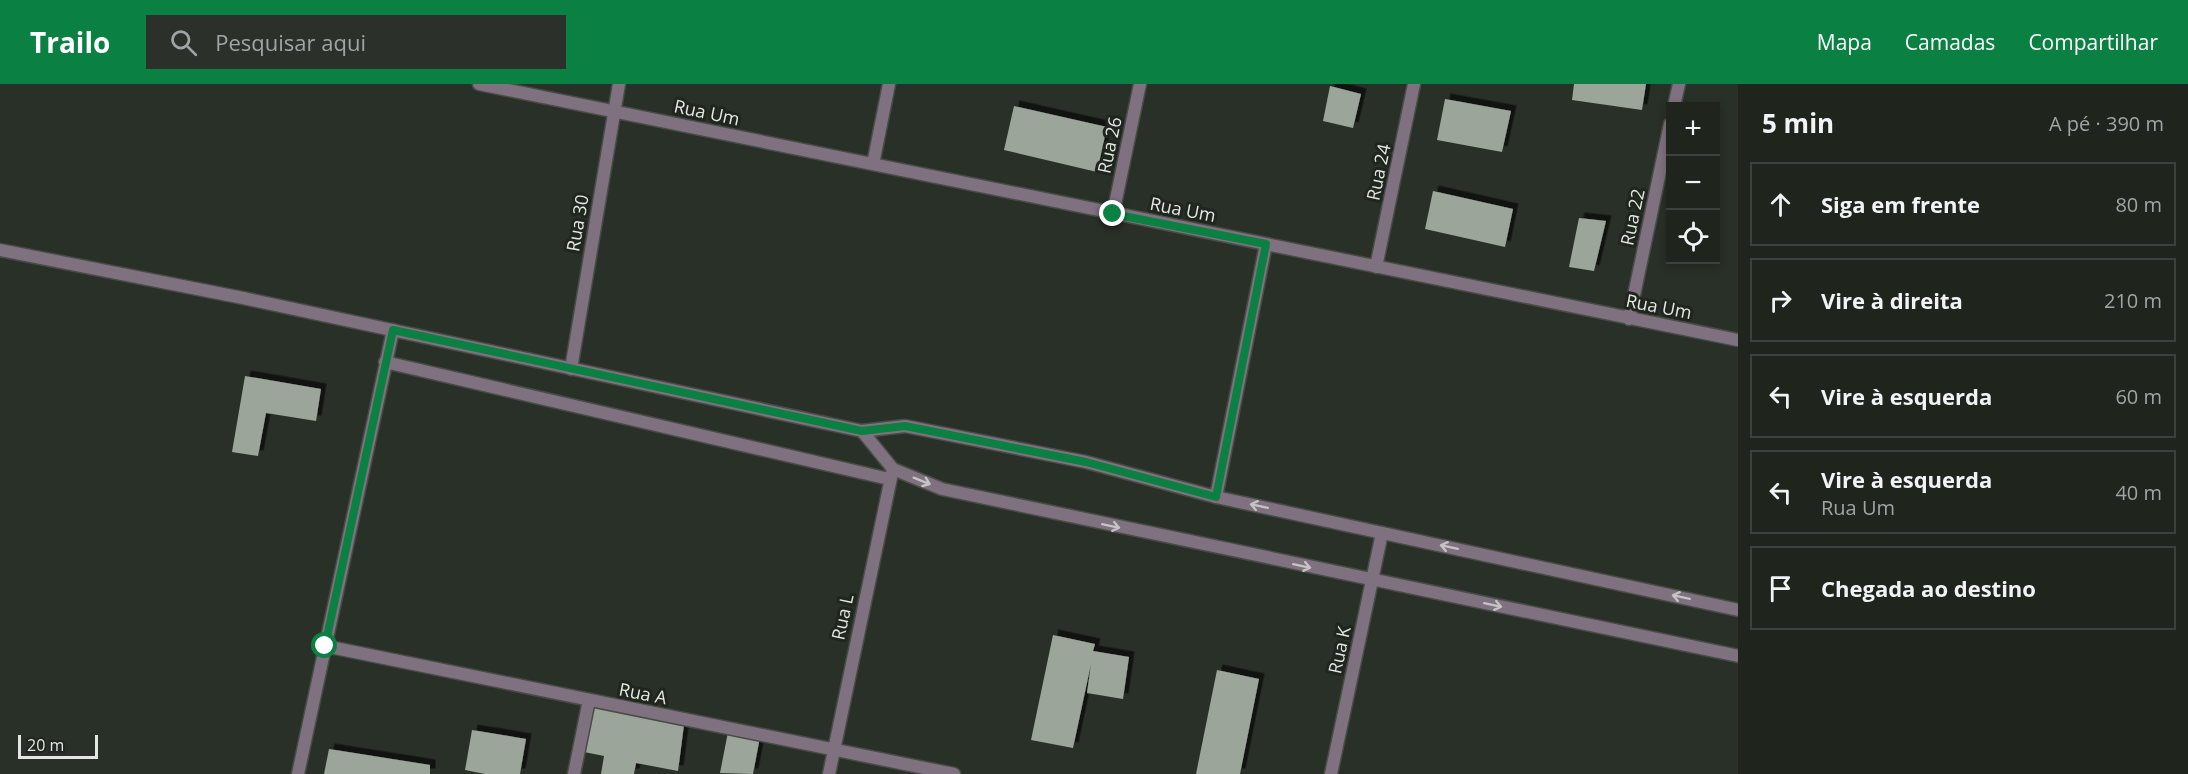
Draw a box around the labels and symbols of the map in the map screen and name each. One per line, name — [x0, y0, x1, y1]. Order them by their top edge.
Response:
street label: Rua Um — [672, 93, 742, 131]
street label: Rua 26 — [1091, 114, 1127, 176]
street label: Rua 24 — [1360, 141, 1396, 203]
street label: Rua 22 — [1614, 186, 1650, 248]
street label: Rua Um — [1148, 191, 1218, 227]
street label: Rua 30 — [560, 193, 594, 253]
route end — [1099, 200, 1125, 226]
street label: Rua Um — [1624, 288, 1694, 324]
one-way arrow — [912, 476, 930, 487]
one-way arrow — [1249, 500, 1269, 511]
one-way arrow — [1101, 520, 1120, 532]
one-way arrow — [1440, 541, 1459, 552]
one-way arrow — [1292, 561, 1311, 572]
one-way arrow — [1672, 591, 1691, 603]
street label: Rua L — [825, 592, 859, 642]
one-way arrow — [1483, 600, 1502, 611]
street label: Rua K — [1322, 623, 1356, 676]
route start — [311, 632, 337, 658]
street label: Rua A — [617, 677, 670, 709]
scale bar — [18, 732, 98, 760]

